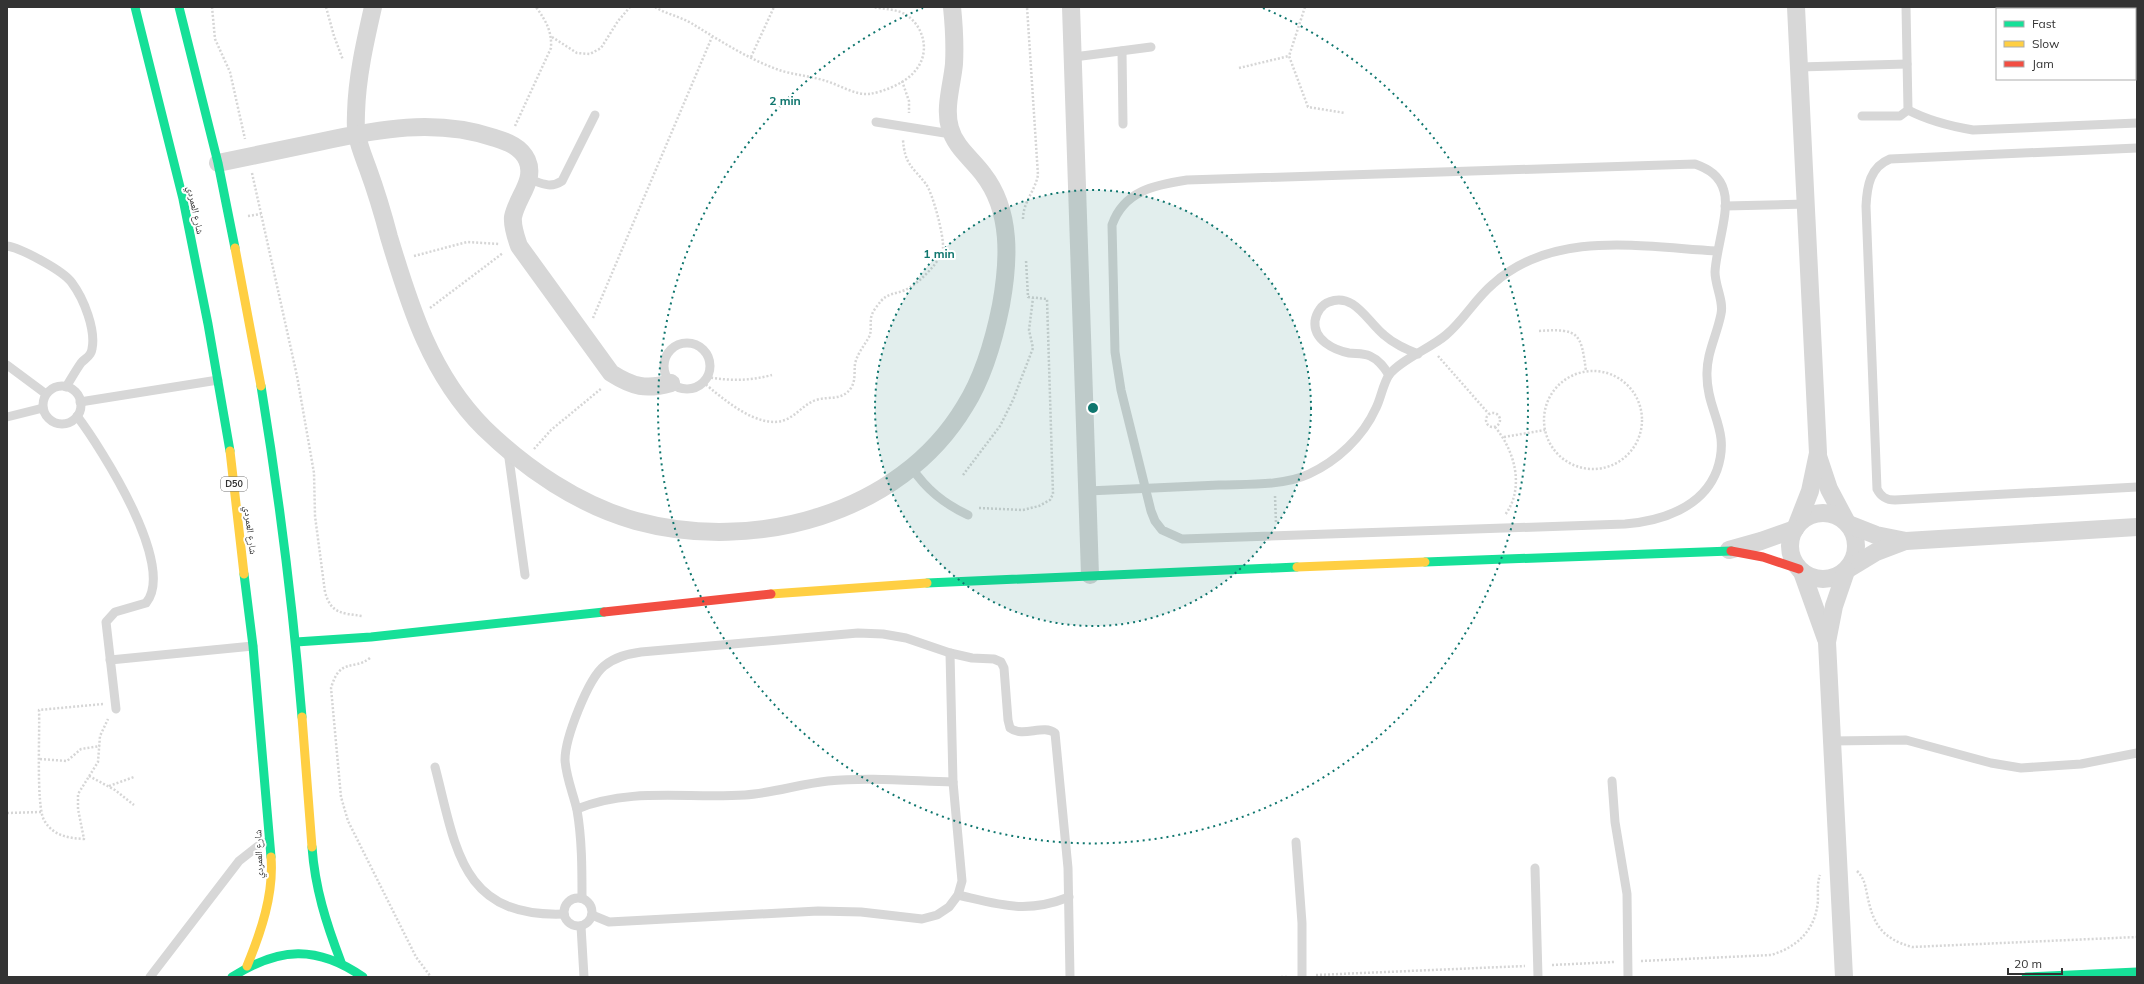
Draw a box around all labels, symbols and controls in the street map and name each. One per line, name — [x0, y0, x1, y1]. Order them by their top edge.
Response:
legend — [1996, 8, 2136, 80]
text: Fast — [2032, 16, 2056, 31]
text: Slow — [2032, 36, 2060, 51]
text: Jam — [2032, 56, 2054, 71]
text: 2 min — [769, 93, 801, 108]
street label: شارع العمردي — [183, 185, 207, 236]
text: 1 min — [923, 246, 955, 261]
centre of rings — [1086, 401, 1100, 415]
road number: D50 — [221, 477, 247, 491]
street label: شارع العمردي — [240, 505, 260, 556]
street label: شارع العمردي — [251, 829, 267, 879]
scale bar — [2008, 950, 2062, 976]
text: 20 m — [2014, 956, 2042, 971]

